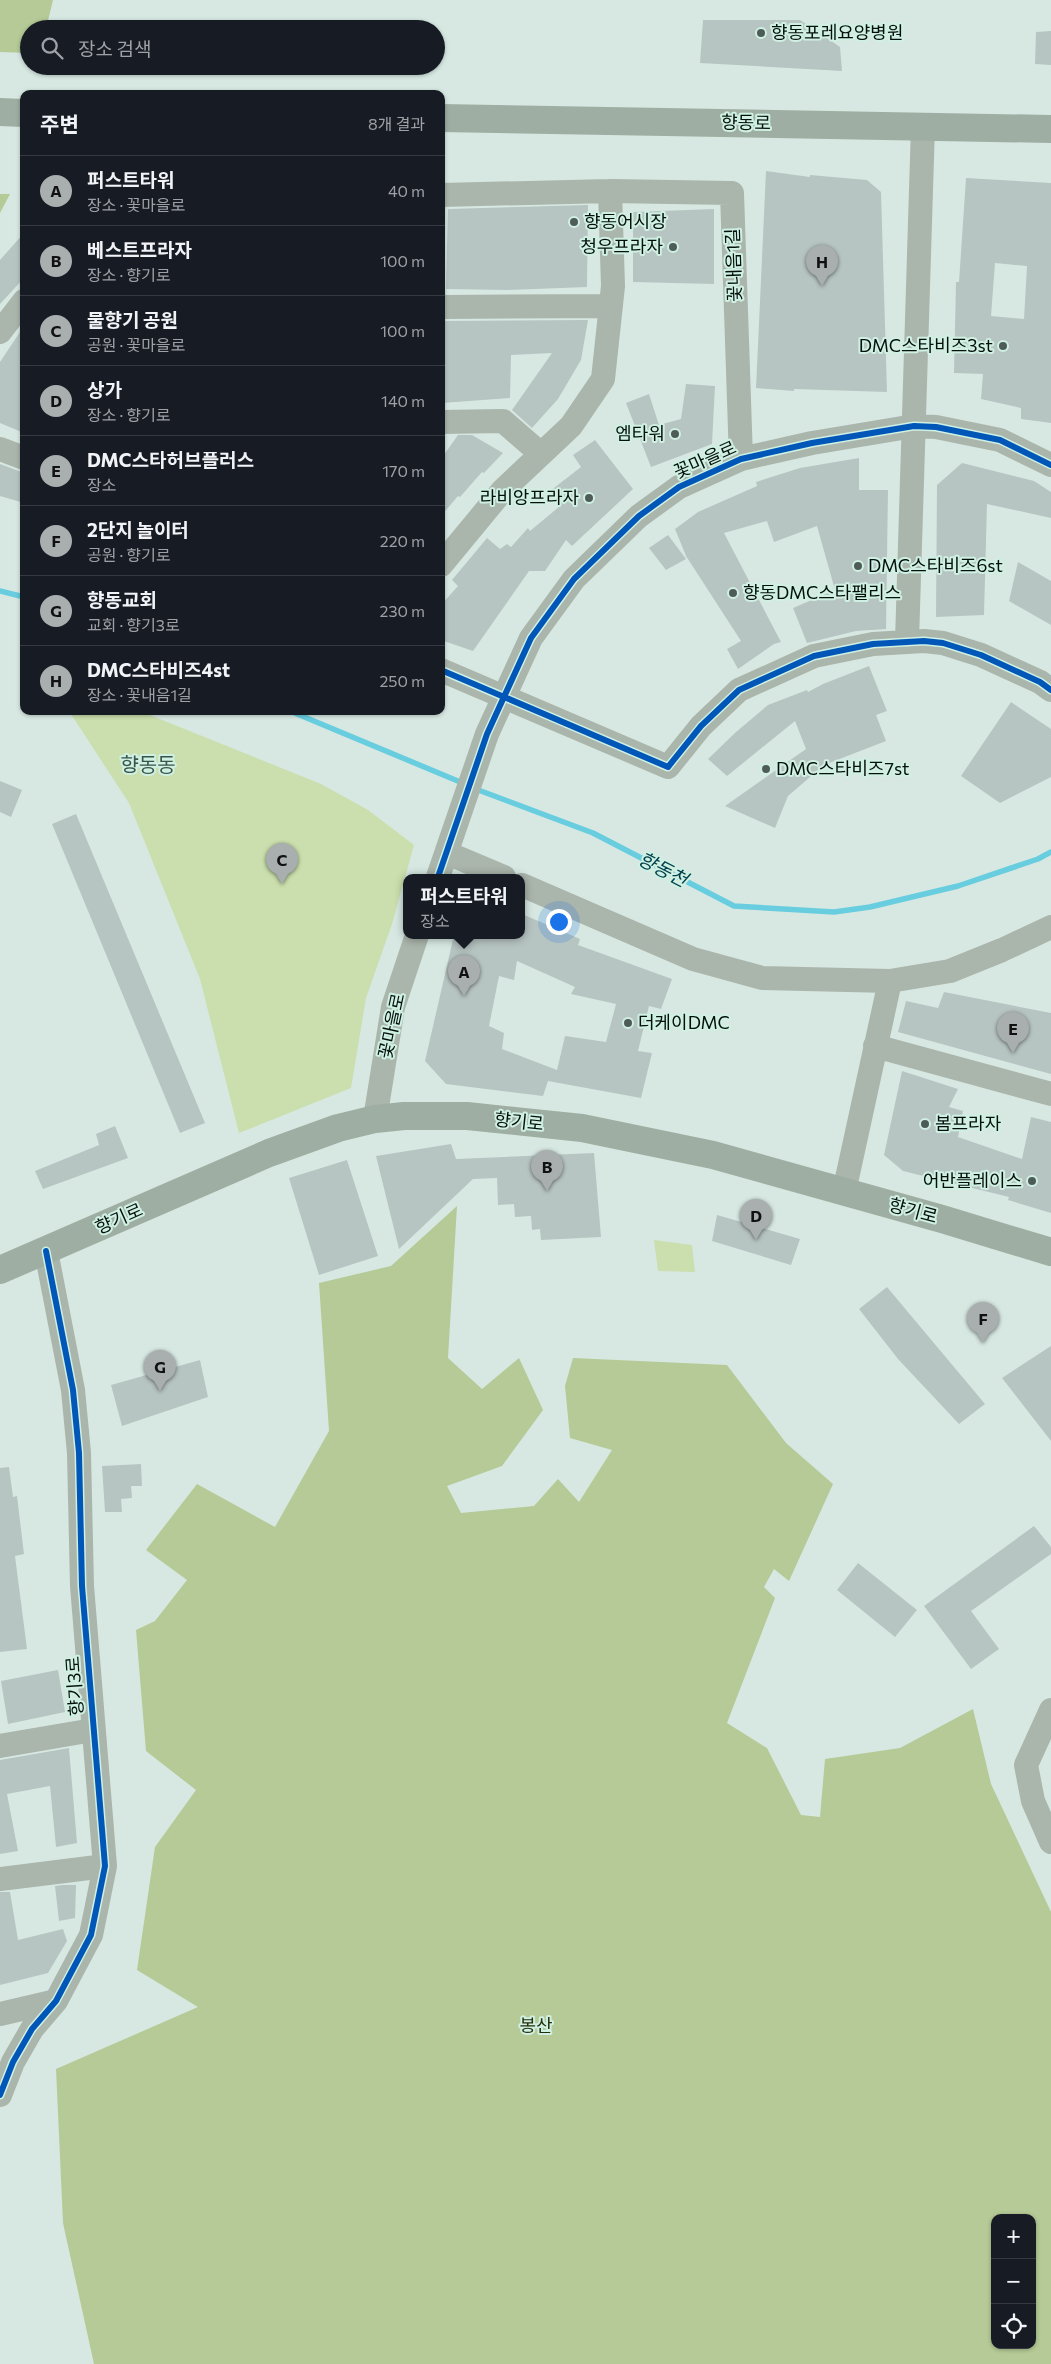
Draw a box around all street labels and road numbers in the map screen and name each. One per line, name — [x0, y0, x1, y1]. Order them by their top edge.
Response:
street label: 향동로 — [721, 111, 771, 133]
street label: 꽃내음1길 — [721, 228, 745, 302]
street label: 꽃마을로 — [670, 436, 739, 483]
street label: 꽃마을로 — [373, 991, 409, 1060]
street label: 향기로 — [493, 1107, 545, 1135]
street label: 향기로 — [886, 1193, 940, 1227]
street label: 향기로 — [91, 1198, 146, 1238]
street label: 향기3로 — [61, 1655, 87, 1717]

